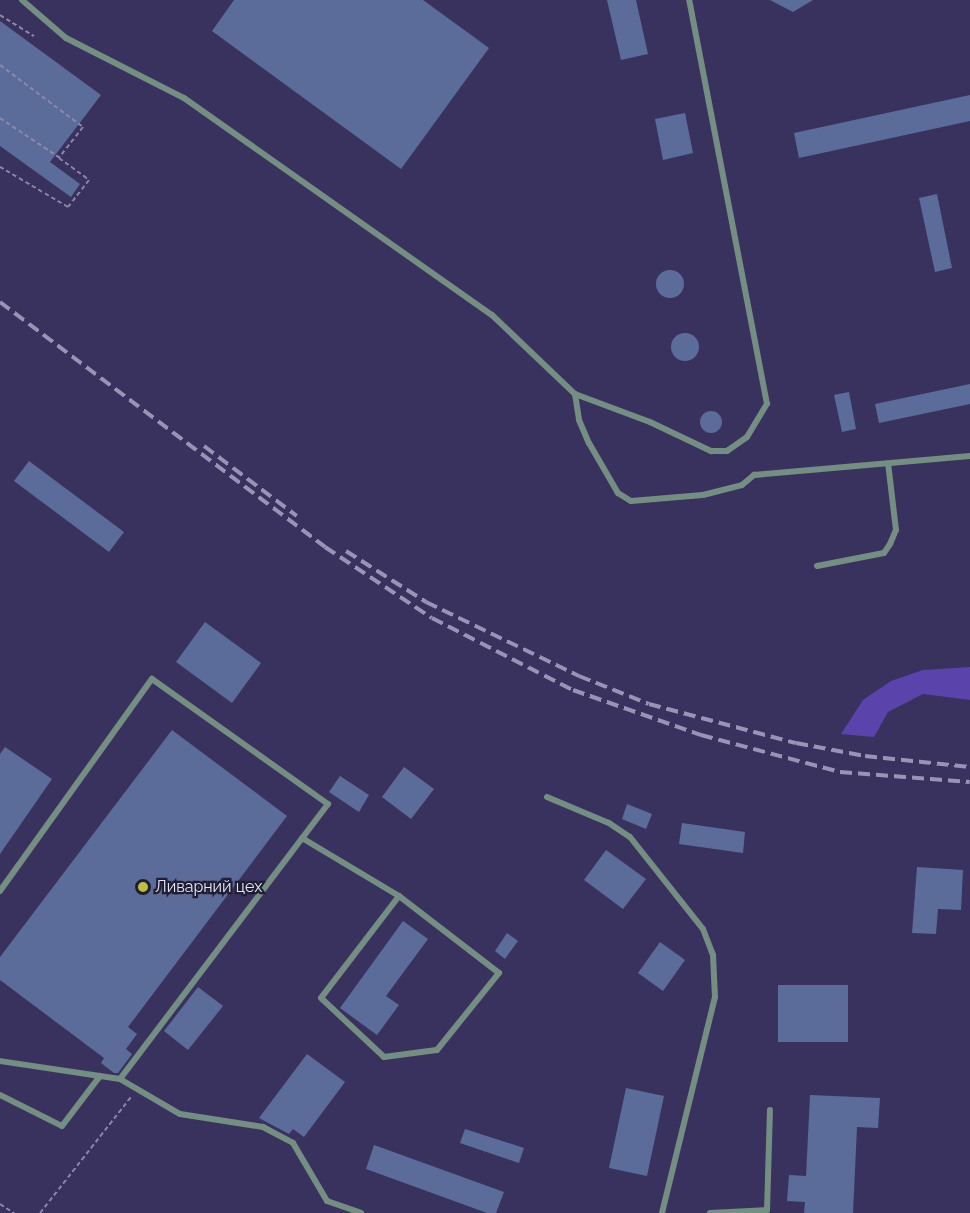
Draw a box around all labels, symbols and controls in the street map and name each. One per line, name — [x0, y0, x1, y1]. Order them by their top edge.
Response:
place label: Ливарний цех — [155, 877, 262, 897]
marker: Ливарний цех — [136, 880, 150, 894]

